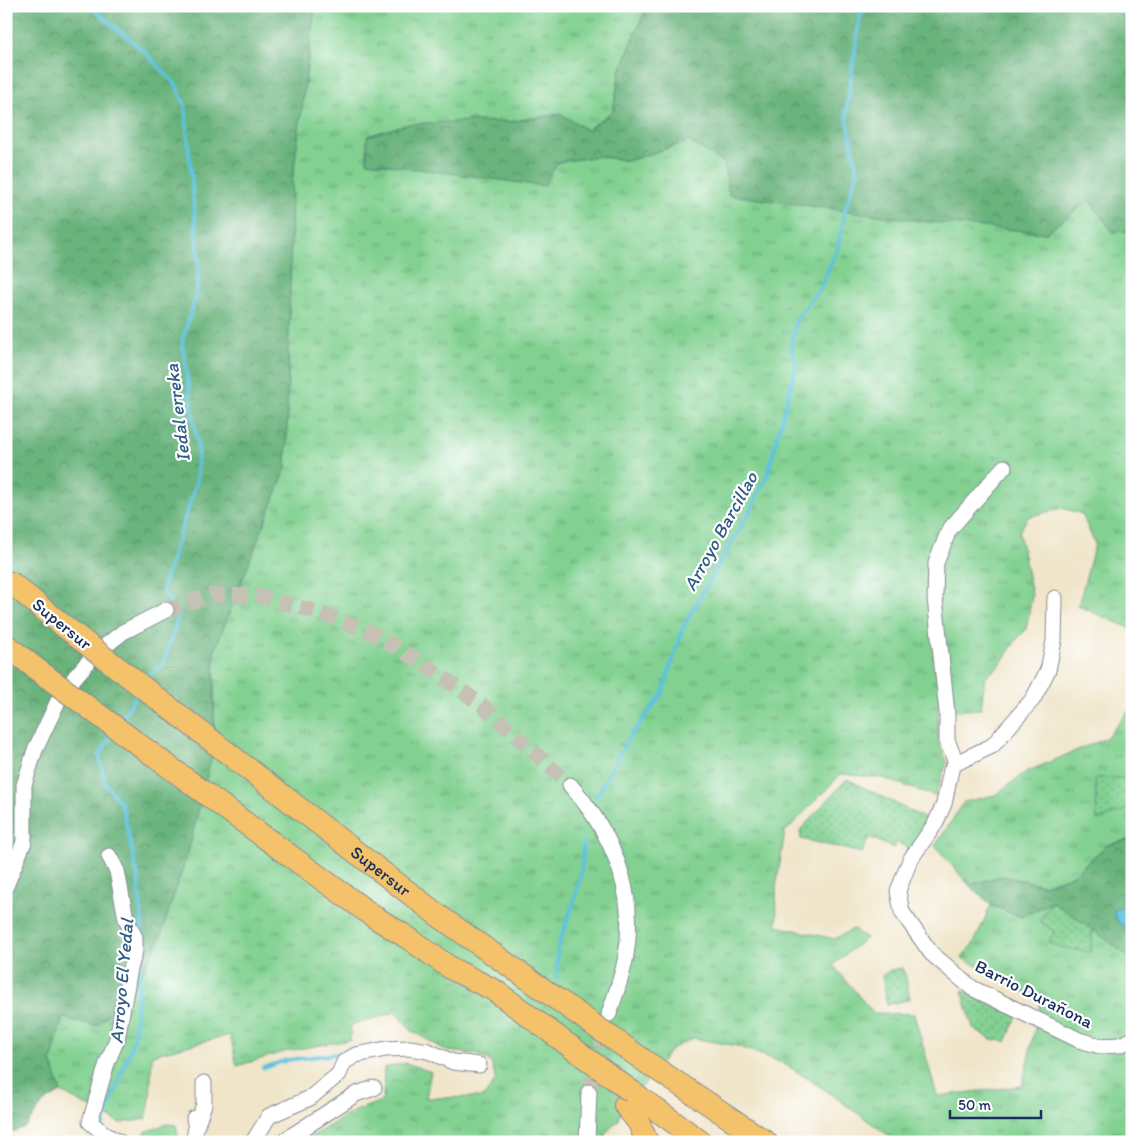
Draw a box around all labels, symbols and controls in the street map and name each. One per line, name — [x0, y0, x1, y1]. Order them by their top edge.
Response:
water label: Iedal erreka — [160, 362, 195, 463]
water label: Arroyo Barcillao — [678, 467, 763, 595]
street label: Supersur — [28, 593, 97, 655]
street label: Supersur — [346, 841, 416, 902]
water label: Arroyo El Yedal — [105, 916, 139, 1044]
street label: Barrio Durañona — [971, 955, 1097, 1033]
scale bar — [950, 1088, 1042, 1120]
text: 50 m — [958, 1096, 991, 1114]

